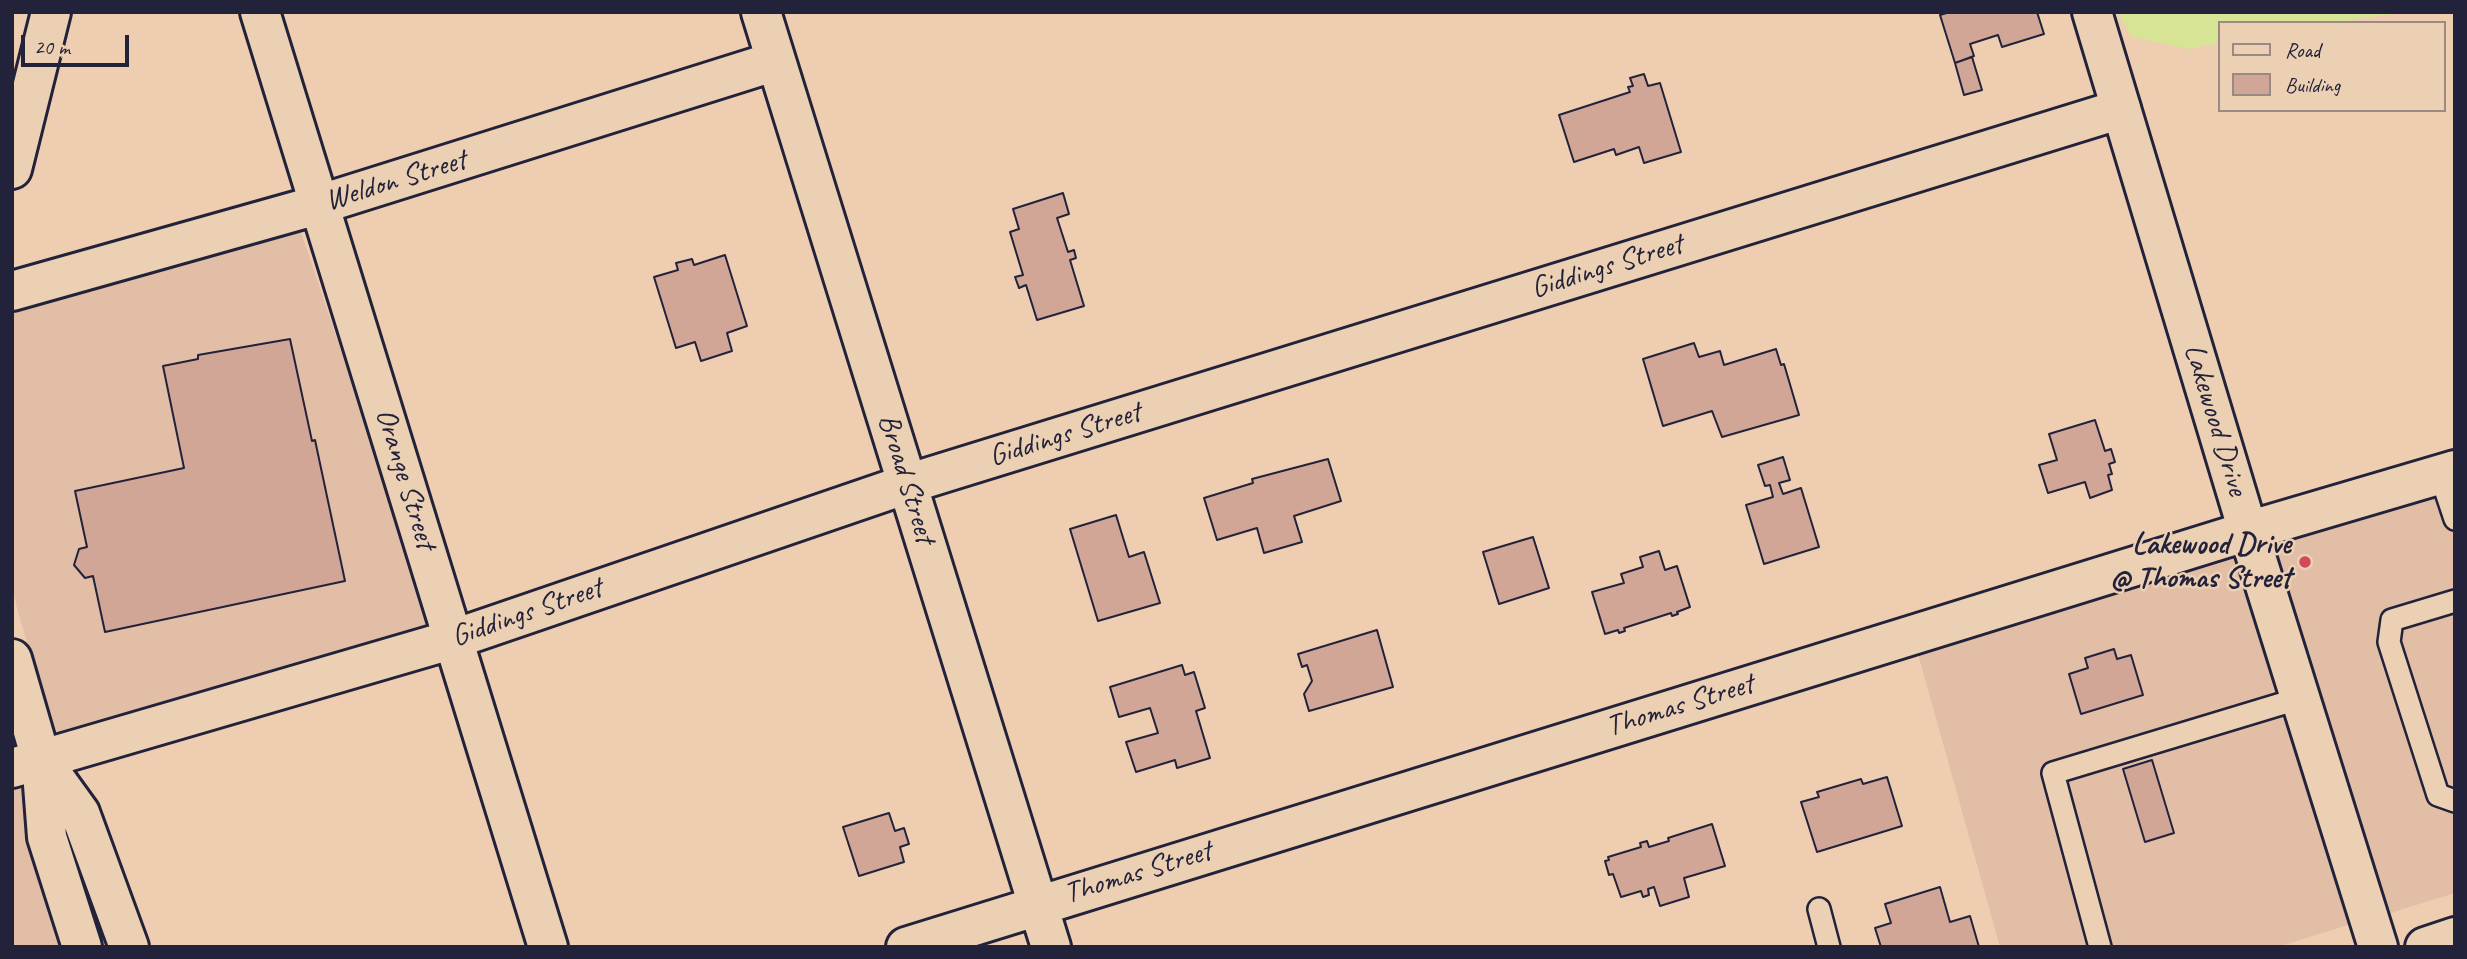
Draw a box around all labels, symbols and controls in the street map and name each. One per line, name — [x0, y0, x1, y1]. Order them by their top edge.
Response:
scale bar — [24, 21, 133, 65]
legend — [2218, 21, 2446, 112]
text: 20 m — [34, 34, 70, 60]
text: Road — [2285, 37, 2320, 63]
text: Building — [2285, 72, 2340, 98]
street label: Weldon Street — [321, 143, 471, 219]
street label: Giddings Street — [1527, 227, 1687, 307]
street label: Lakewood Drive — [2175, 340, 2255, 500]
street label: Giddings Street — [985, 395, 1145, 475]
street label: Orange Street — [367, 404, 443, 554]
street label: Broad Street — [869, 410, 943, 548]
place label: Lakewood Drive @ Thomas Street — [2110, 527, 2291, 598]
marker: Lakewood Drive @ Thomas Street — [2297, 554, 2313, 570]
street label: Giddings Street — [447, 570, 607, 656]
street label: Thomas Street — [1602, 667, 1758, 745]
street label: Thomas Street — [1060, 834, 1216, 912]

